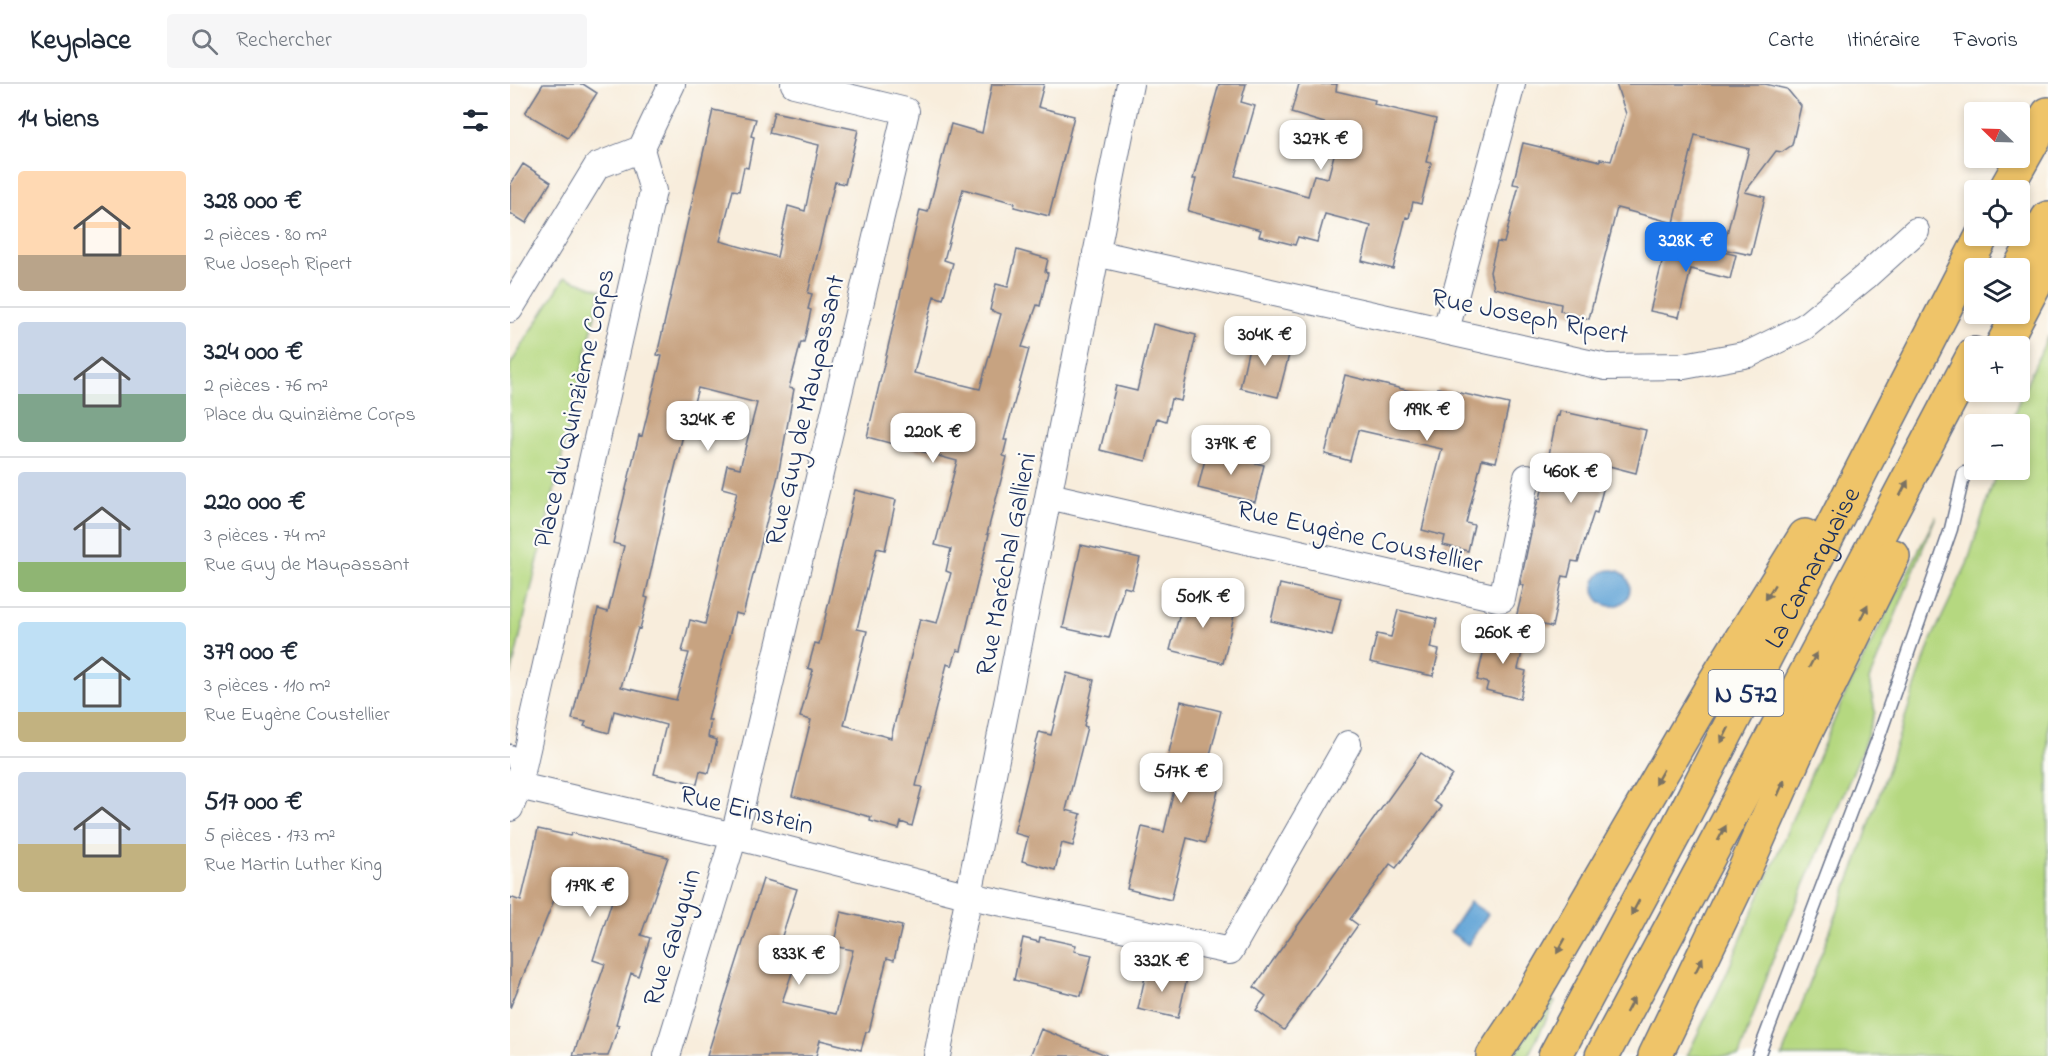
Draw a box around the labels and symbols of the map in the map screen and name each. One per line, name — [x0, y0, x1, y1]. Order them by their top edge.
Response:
north arrow — [1964, 102, 2030, 168]
pin: 327K € — [1272, 120, 1370, 171]
pin: 328K € — [1637, 222, 1735, 273]
street label: Place du Quinzième Corps — [524, 265, 627, 552]
street label: Rue Guy de Maupassant — [756, 271, 857, 550]
street label: Rue Joseph Ripert — [1428, 279, 1631, 356]
pin: 304K € — [1216, 316, 1314, 367]
pin: 199K € — [1378, 391, 1476, 442]
pin: 324K € — [659, 401, 757, 452]
pin: 220K € — [884, 413, 982, 464]
pin: 379K € — [1182, 425, 1280, 476]
street label: Rue Maréchal Gallieni — [967, 449, 1048, 680]
pin: 460K € — [1522, 453, 1620, 504]
one-way arrow — [1899, 479, 1908, 496]
street label: La Camarguaise — [1756, 480, 1872, 656]
street label: Rue Eugène Coustellier — [1233, 491, 1487, 586]
pin: 501K € — [1154, 578, 1252, 629]
one-way arrow — [1765, 584, 1776, 600]
one-way arrow — [1860, 604, 1869, 621]
pin: 260K € — [1454, 614, 1552, 665]
one-way arrow — [1808, 652, 1817, 669]
road number: N 572 — [1708, 670, 1784, 716]
one-way arrow — [1720, 727, 1730, 744]
pin: 517K € — [1132, 753, 1230, 804]
one-way arrow — [1654, 769, 1664, 786]
street label: Rue Einstein — [675, 776, 817, 847]
one-way arrow — [1776, 780, 1785, 797]
one-way arrow — [1717, 824, 1727, 841]
street label: Rue Gauguin — [634, 864, 713, 1011]
pin: 179K € — [541, 867, 639, 918]
one-way arrow — [1630, 900, 1640, 917]
pin: 833K € — [750, 935, 848, 986]
one-way arrow — [1555, 938, 1566, 954]
pin: 332K € — [1113, 942, 1211, 993]
one-way arrow — [1694, 957, 1703, 974]
one-way arrow — [1625, 996, 1635, 1013]

